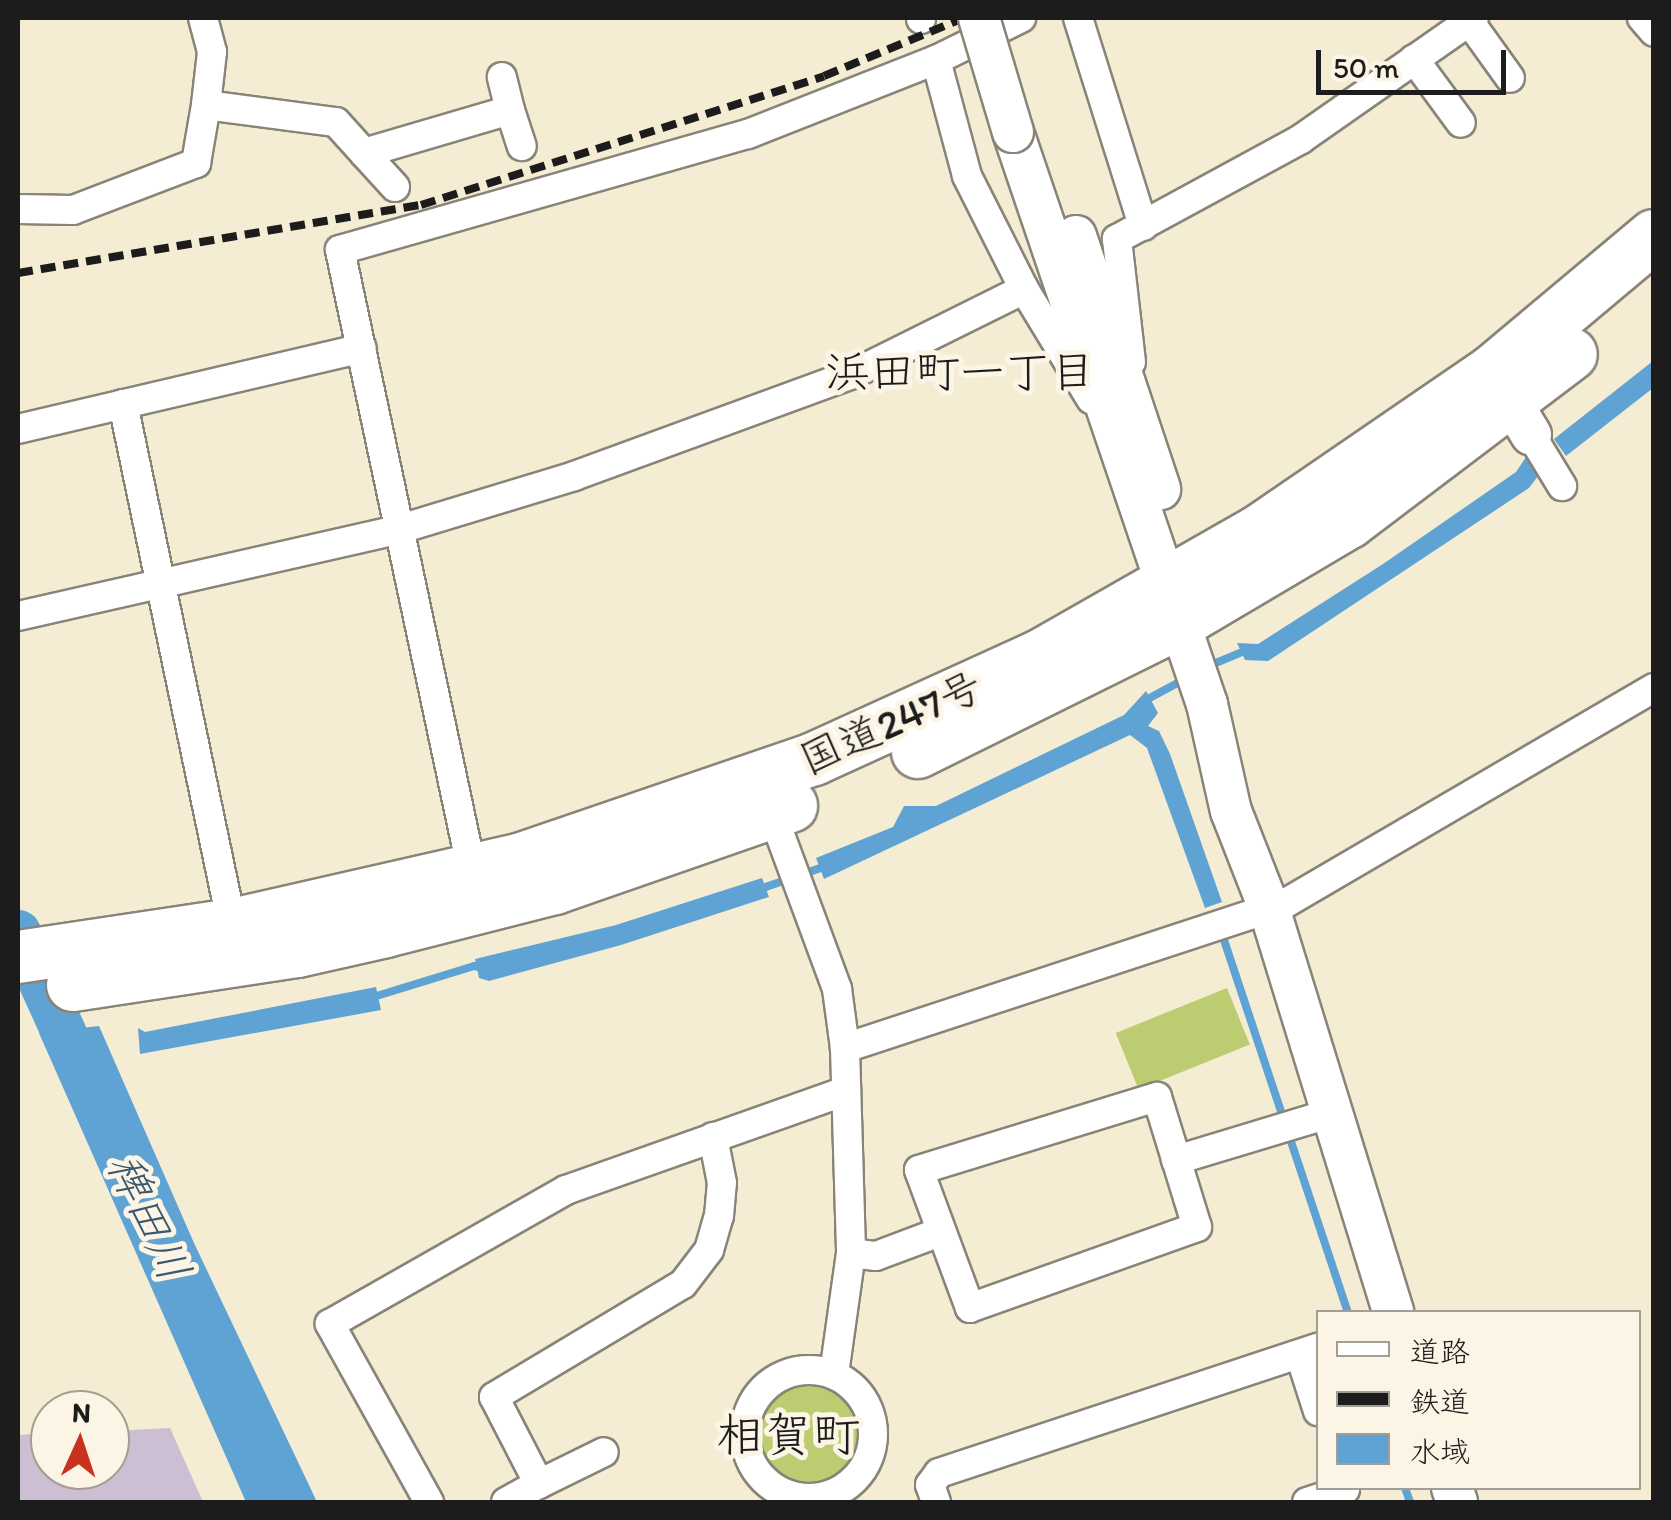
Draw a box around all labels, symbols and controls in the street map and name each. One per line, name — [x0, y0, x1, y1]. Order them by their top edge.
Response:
scale bar — [1321, 30, 1511, 92]
text: 50 m — [1333, 49, 1399, 86]
district label: 浜田町一丁目 — [825, 345, 1095, 399]
street label: 国道247号 — [792, 660, 990, 786]
water label: 稗田川 — [96, 1144, 202, 1290]
legend — [1316, 1310, 1641, 1490]
text: 道路 — [1410, 1333, 1470, 1370]
text: 鉄道 — [1410, 1383, 1470, 1420]
north arrow — [30, 1390, 130, 1490]
text: N — [71, 1395, 92, 1430]
district label: 相賀町 — [716, 1406, 860, 1464]
text: 水域 — [1410, 1433, 1470, 1470]

